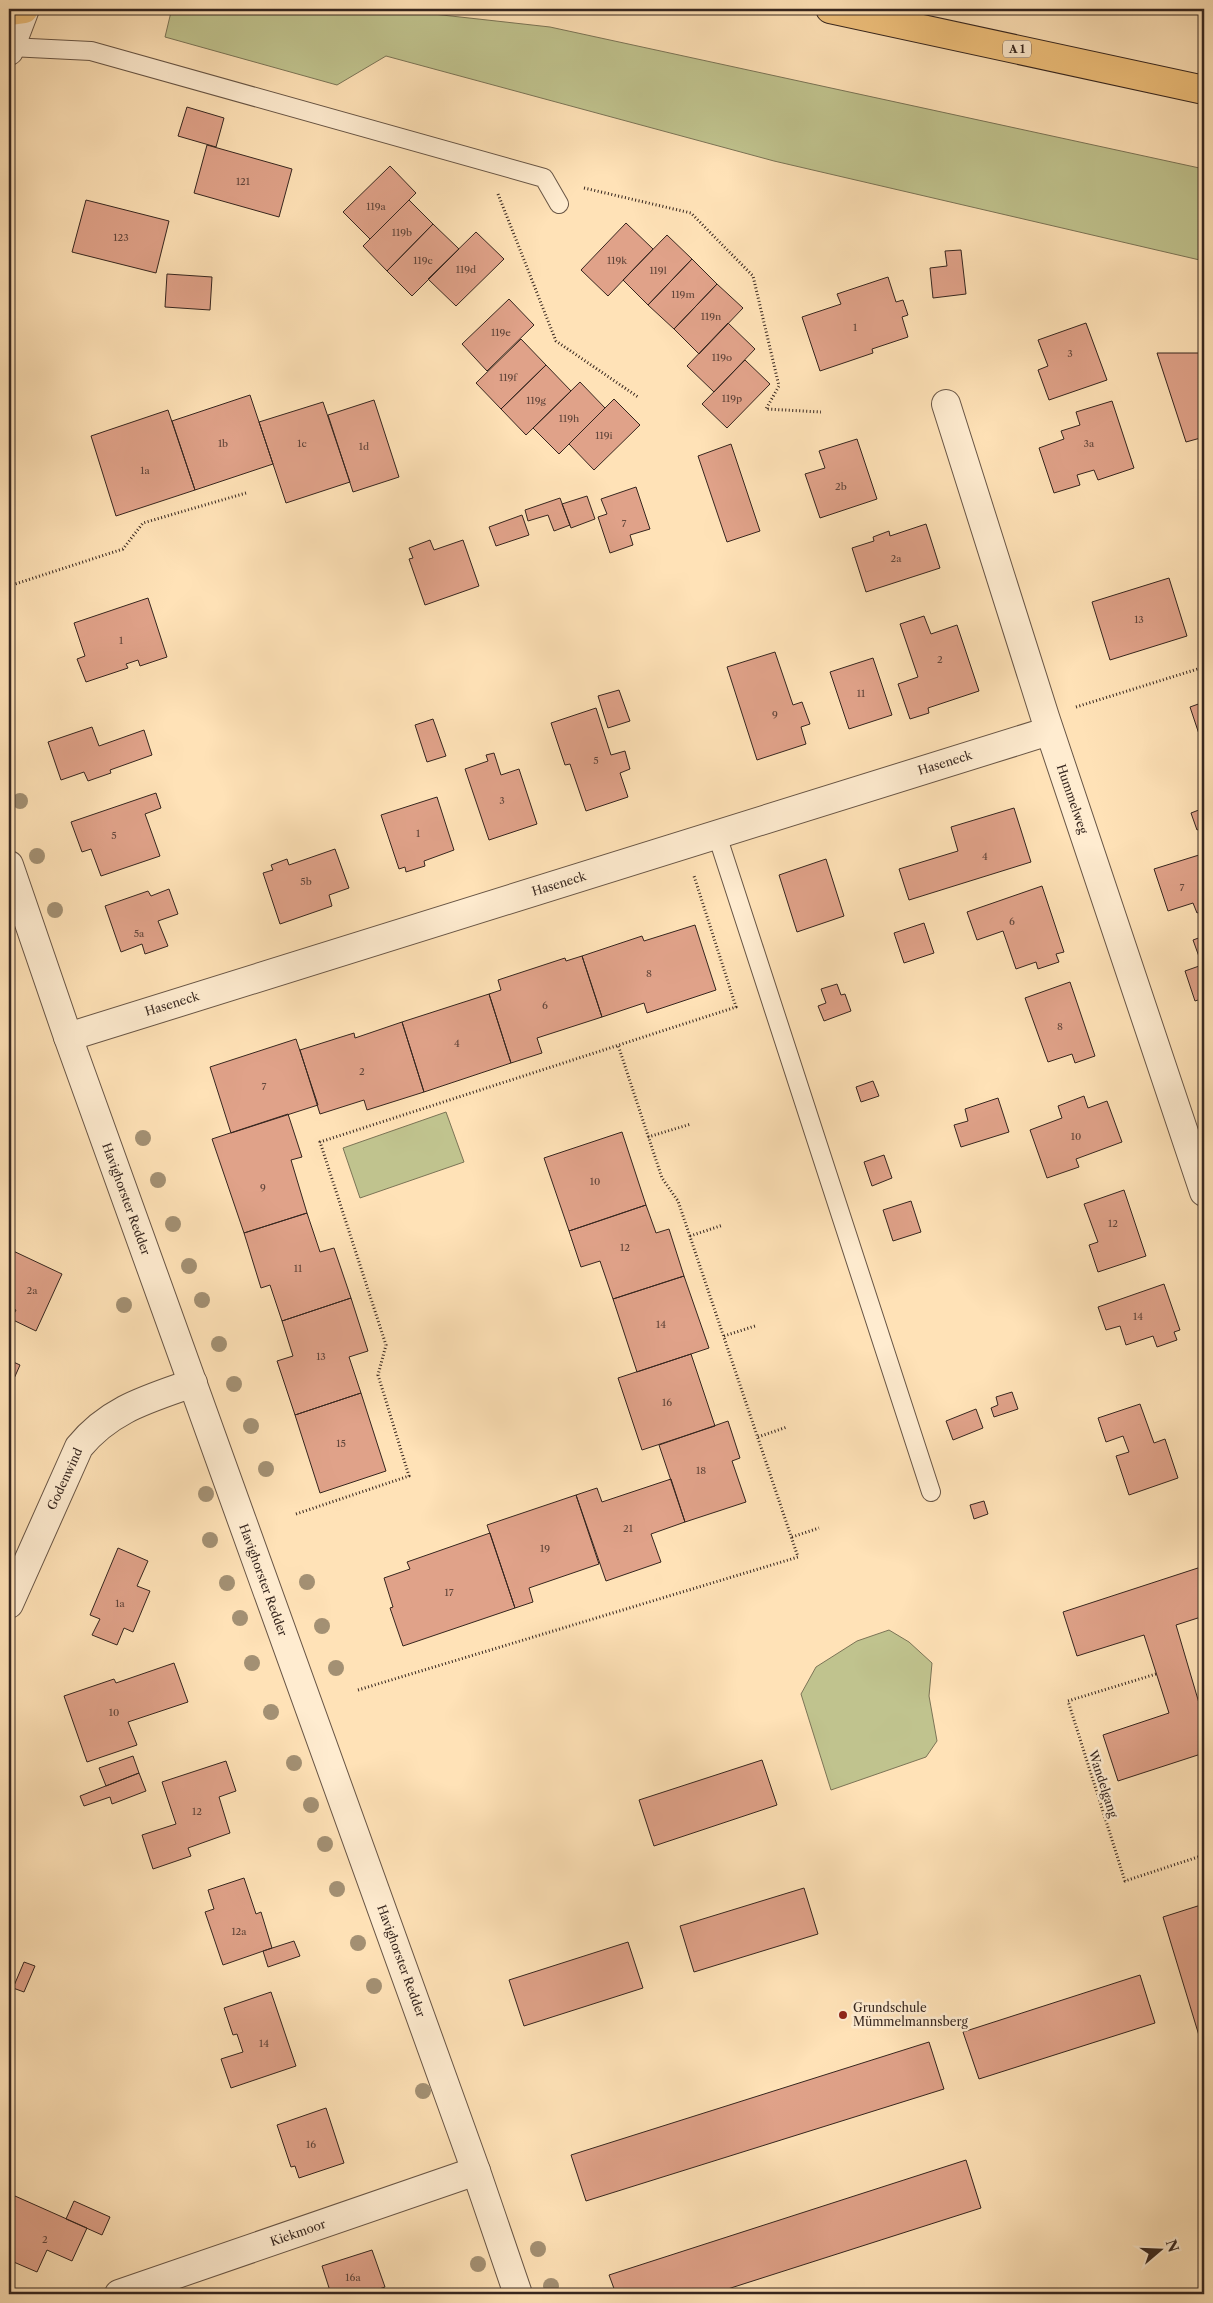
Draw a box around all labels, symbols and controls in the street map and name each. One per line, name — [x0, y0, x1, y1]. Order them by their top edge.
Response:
road number: A 1 — [1003, 41, 1031, 58]
house number: 121 — [236, 175, 251, 188]
house number: 119a — [366, 200, 386, 213]
house number: 119b — [392, 226, 412, 239]
house number: 123 — [113, 231, 129, 244]
house number: 119c — [413, 254, 433, 267]
house number: 119k — [607, 254, 628, 267]
house number: 119d — [456, 263, 476, 276]
house number: 119l — [649, 264, 667, 277]
house number: 119m — [671, 288, 695, 301]
house number: 119n — [701, 310, 722, 323]
house number: 1 — [853, 321, 858, 334]
house number: 119e — [491, 326, 511, 339]
house number: 3 — [1067, 347, 1073, 360]
house number: 119o — [712, 351, 732, 364]
house number: 119f — [499, 371, 518, 384]
house number: 119p — [722, 392, 742, 405]
house number: 119g — [526, 394, 546, 407]
house number: 119h — [559, 412, 580, 425]
house number: 119i — [595, 429, 613, 442]
house number: 1b — [218, 437, 228, 450]
house number: 1c — [297, 437, 307, 450]
house number: 3a — [1084, 437, 1095, 450]
house number: 1d — [359, 440, 369, 453]
house number: 1a — [140, 464, 150, 477]
house number: 2b — [835, 480, 847, 493]
house number: 7 — [622, 517, 627, 530]
house number: 2a — [890, 552, 902, 565]
house number: 13 — [1134, 613, 1144, 626]
house number: 1 — [119, 634, 124, 647]
house number: 2 — [937, 653, 943, 666]
house number: 11 — [857, 687, 866, 700]
house number: 9 — [772, 708, 778, 721]
street label: Haseneck — [916, 747, 975, 778]
house number: 5 — [593, 754, 599, 767]
street label: Hummelweg — [1054, 762, 1092, 836]
house number: 3 — [499, 794, 505, 807]
house number: 1 — [416, 827, 421, 840]
house number: 5 — [111, 829, 117, 842]
house number: 4 — [982, 850, 988, 863]
street label: Haseneck — [530, 868, 589, 899]
house number: 5b — [300, 875, 312, 888]
house number: 7 — [1180, 881, 1185, 894]
house number: 6 — [1009, 915, 1015, 928]
house number: 5a — [134, 927, 145, 940]
house number: 8 — [646, 967, 652, 980]
street label: Haseneck — [143, 988, 202, 1019]
house number: 6 — [542, 999, 548, 1012]
house number: 8 — [1057, 1020, 1063, 1033]
house number: 4 — [454, 1037, 460, 1050]
house number: 2 — [359, 1065, 365, 1078]
house number: 7 — [262, 1080, 267, 1093]
house number: 10 — [1071, 1130, 1081, 1143]
street label: Havighorster Redder — [99, 1141, 154, 1257]
house number: 10 — [590, 1175, 600, 1188]
house number: 9 — [260, 1181, 266, 1194]
house number: 12 — [1108, 1217, 1118, 1230]
house number: 12 — [620, 1241, 630, 1254]
house number: 11 — [294, 1262, 303, 1275]
house number: 2a — [26, 1284, 38, 1297]
house number: 14 — [1133, 1310, 1143, 1323]
house number: 14 — [656, 1318, 666, 1331]
house number: 13 — [316, 1350, 326, 1363]
house number: 16 — [662, 1396, 672, 1409]
house number: 15 — [336, 1437, 346, 1450]
street label: Godenwind — [44, 1445, 86, 1512]
house number: 18 — [696, 1464, 706, 1477]
street label: Havighorster Redder — [236, 1522, 291, 1638]
house number: 21 — [623, 1522, 634, 1535]
house number: 19 — [540, 1542, 550, 1555]
house number: 17 — [444, 1586, 454, 1599]
house number: 1a — [115, 1597, 125, 1610]
house number: 10 — [109, 1706, 119, 1719]
street label: Wandelgang — [1085, 1747, 1122, 1820]
house number: 12 — [192, 1805, 202, 1818]
street label: Havighorster Redder — [374, 1903, 429, 2019]
house number: 12a — [231, 1925, 247, 1938]
place label: Grundschule Mümmelmannsberg — [853, 2000, 968, 2029]
marker: Grundschule Mümmelmannsberg — [837, 2009, 849, 2021]
house number: 14 — [259, 2037, 269, 2050]
house number: 16 — [306, 2138, 316, 2151]
street label: Kiekmoor — [268, 2216, 328, 2249]
north arrow — [1136, 2226, 1186, 2276]
house number: 2 — [42, 2233, 48, 2246]
text: N — [1162, 2237, 1183, 2254]
house number: 16a — [345, 2271, 361, 2284]

